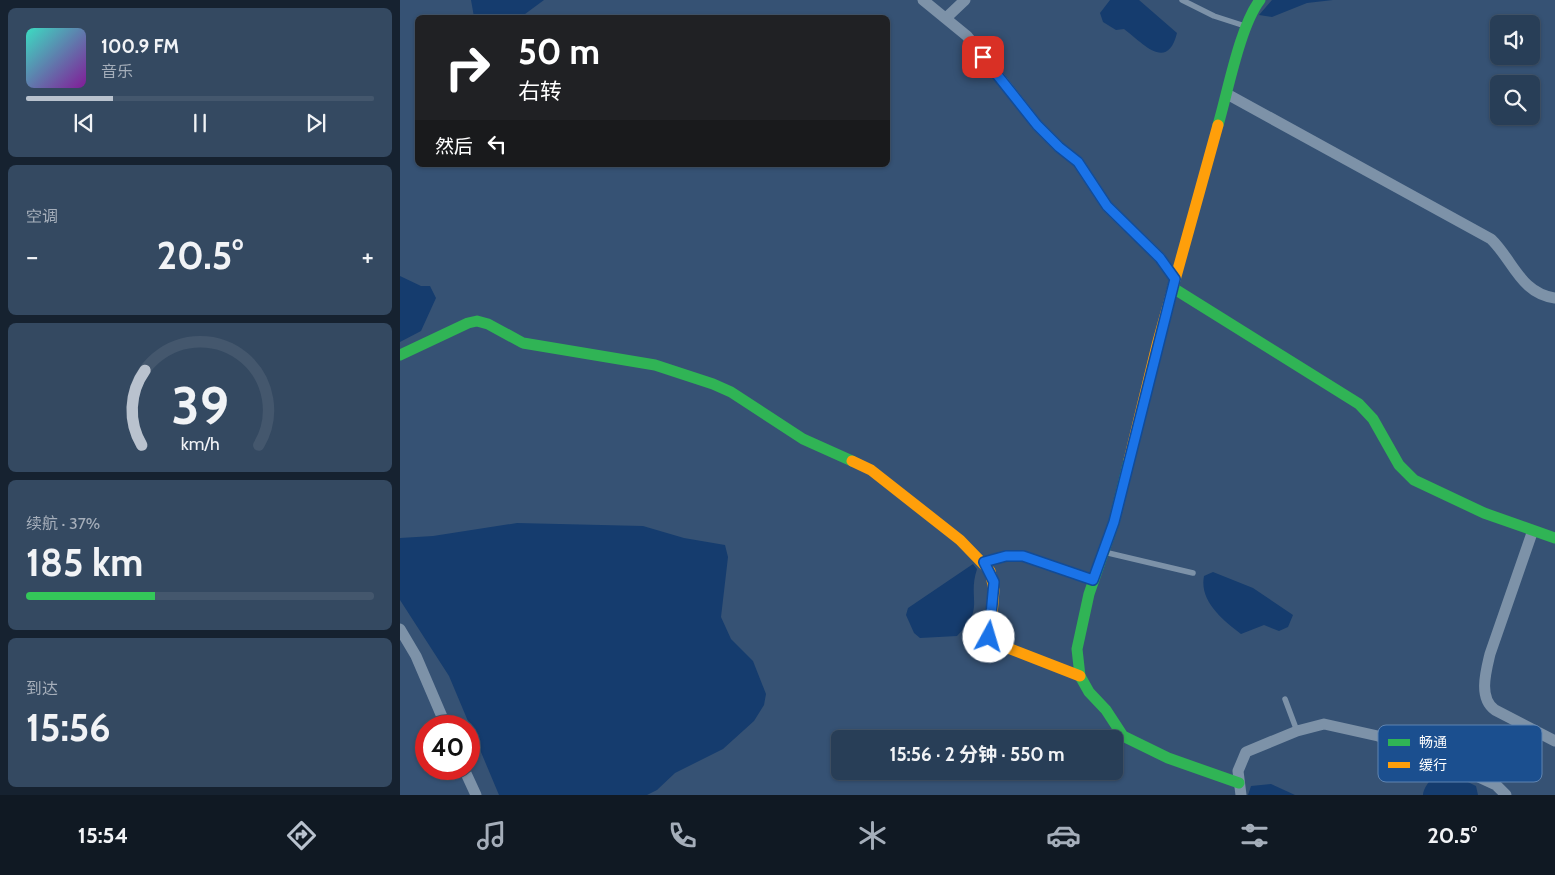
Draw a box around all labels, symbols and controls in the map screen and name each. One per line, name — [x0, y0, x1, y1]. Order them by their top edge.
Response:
map controls — [1490, 15, 1540, 125]
button: sound — [1490, 15, 1540, 65]
text: 50 m — [518, 30, 600, 73]
text: 100.9 FM — [101, 35, 179, 58]
icon: right — [435, 35, 500, 100]
pin — [962, 36, 1004, 78]
icon: arrive — [969, 43, 997, 71]
text: 音乐 — [101, 62, 133, 81]
button: search — [1490, 75, 1540, 125]
text: 右转 — [518, 78, 562, 105]
icon: previous — [70, 109, 98, 137]
icon: pause — [186, 109, 214, 137]
icon: next — [302, 109, 330, 137]
icon: left — [483, 130, 511, 158]
text: 然后 — [435, 135, 473, 158]
text: 空调 — [26, 207, 58, 226]
text: 20.5° — [157, 232, 243, 279]
text: − — [26, 239, 38, 273]
text: + — [362, 239, 374, 273]
text: 39 — [171, 374, 229, 437]
text: km/h — [180, 433, 220, 454]
text: 续航 · 37% — [26, 514, 100, 533]
text: 185 km — [26, 539, 143, 586]
position arrow — [962, 610, 1014, 662]
text: 到达 — [26, 679, 58, 698]
text: 15:56 — [26, 704, 111, 751]
speed limit sign: 40 — [415, 715, 480, 780]
legend — [1378, 725, 1542, 782]
text: 畅通 — [1419, 733, 1447, 751]
text: 15:56 · 2 分钟 · 550 m — [889, 743, 1065, 766]
text: 缓行 — [1419, 756, 1447, 774]
icon: directions — [284, 818, 319, 853]
icon: music — [474, 818, 509, 853]
icon: phone — [665, 818, 700, 853]
icon: climate — [855, 818, 890, 853]
icon: car — [1046, 818, 1081, 853]
icon: filters — [1237, 818, 1272, 853]
text: 15:54 — [78, 822, 128, 849]
text: 20.5° — [1427, 822, 1477, 849]

